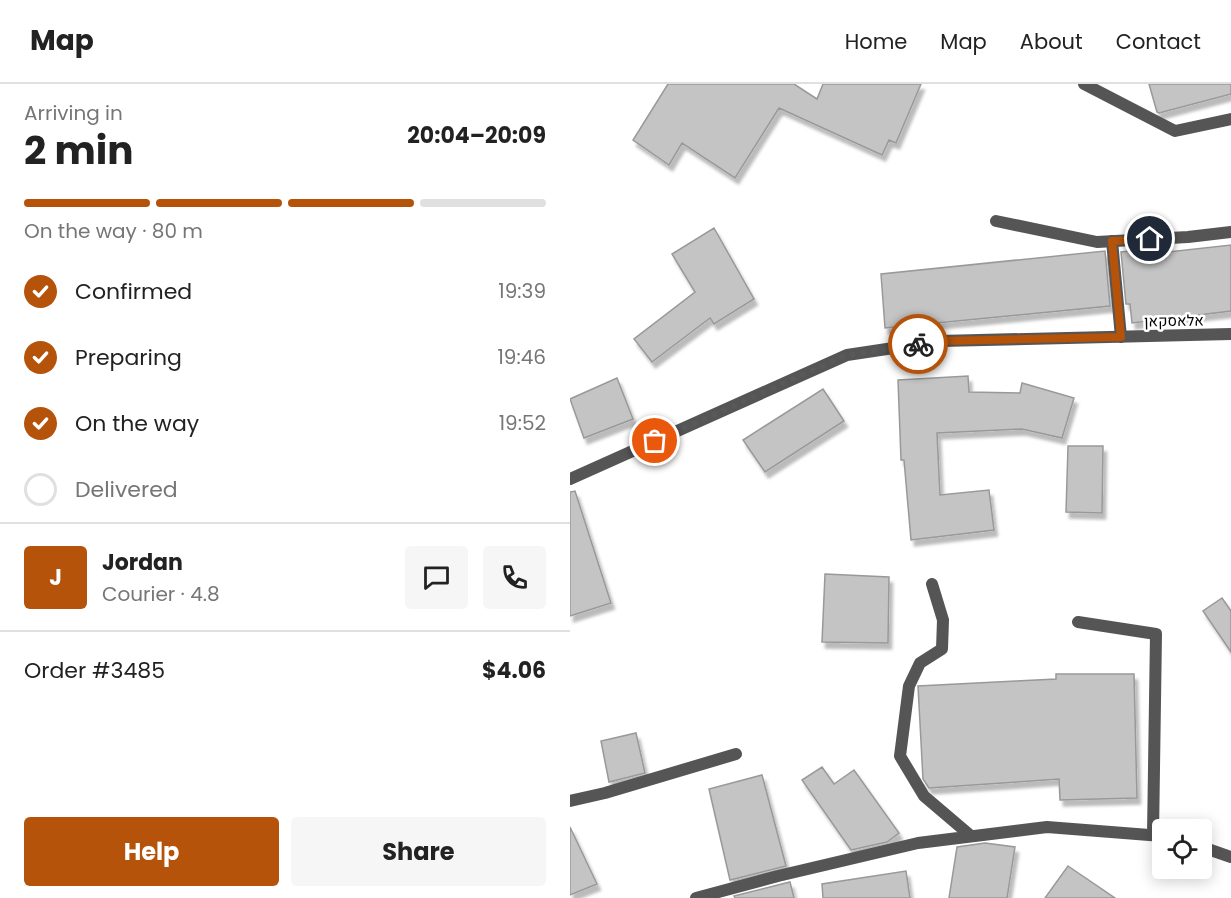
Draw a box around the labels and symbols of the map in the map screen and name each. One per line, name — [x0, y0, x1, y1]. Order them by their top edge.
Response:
pin — [1124, 213, 1175, 264]
street label: אלאסקאן — [1144, 309, 1204, 332]
courier — [888, 314, 948, 374]
pin — [629, 415, 680, 466]

